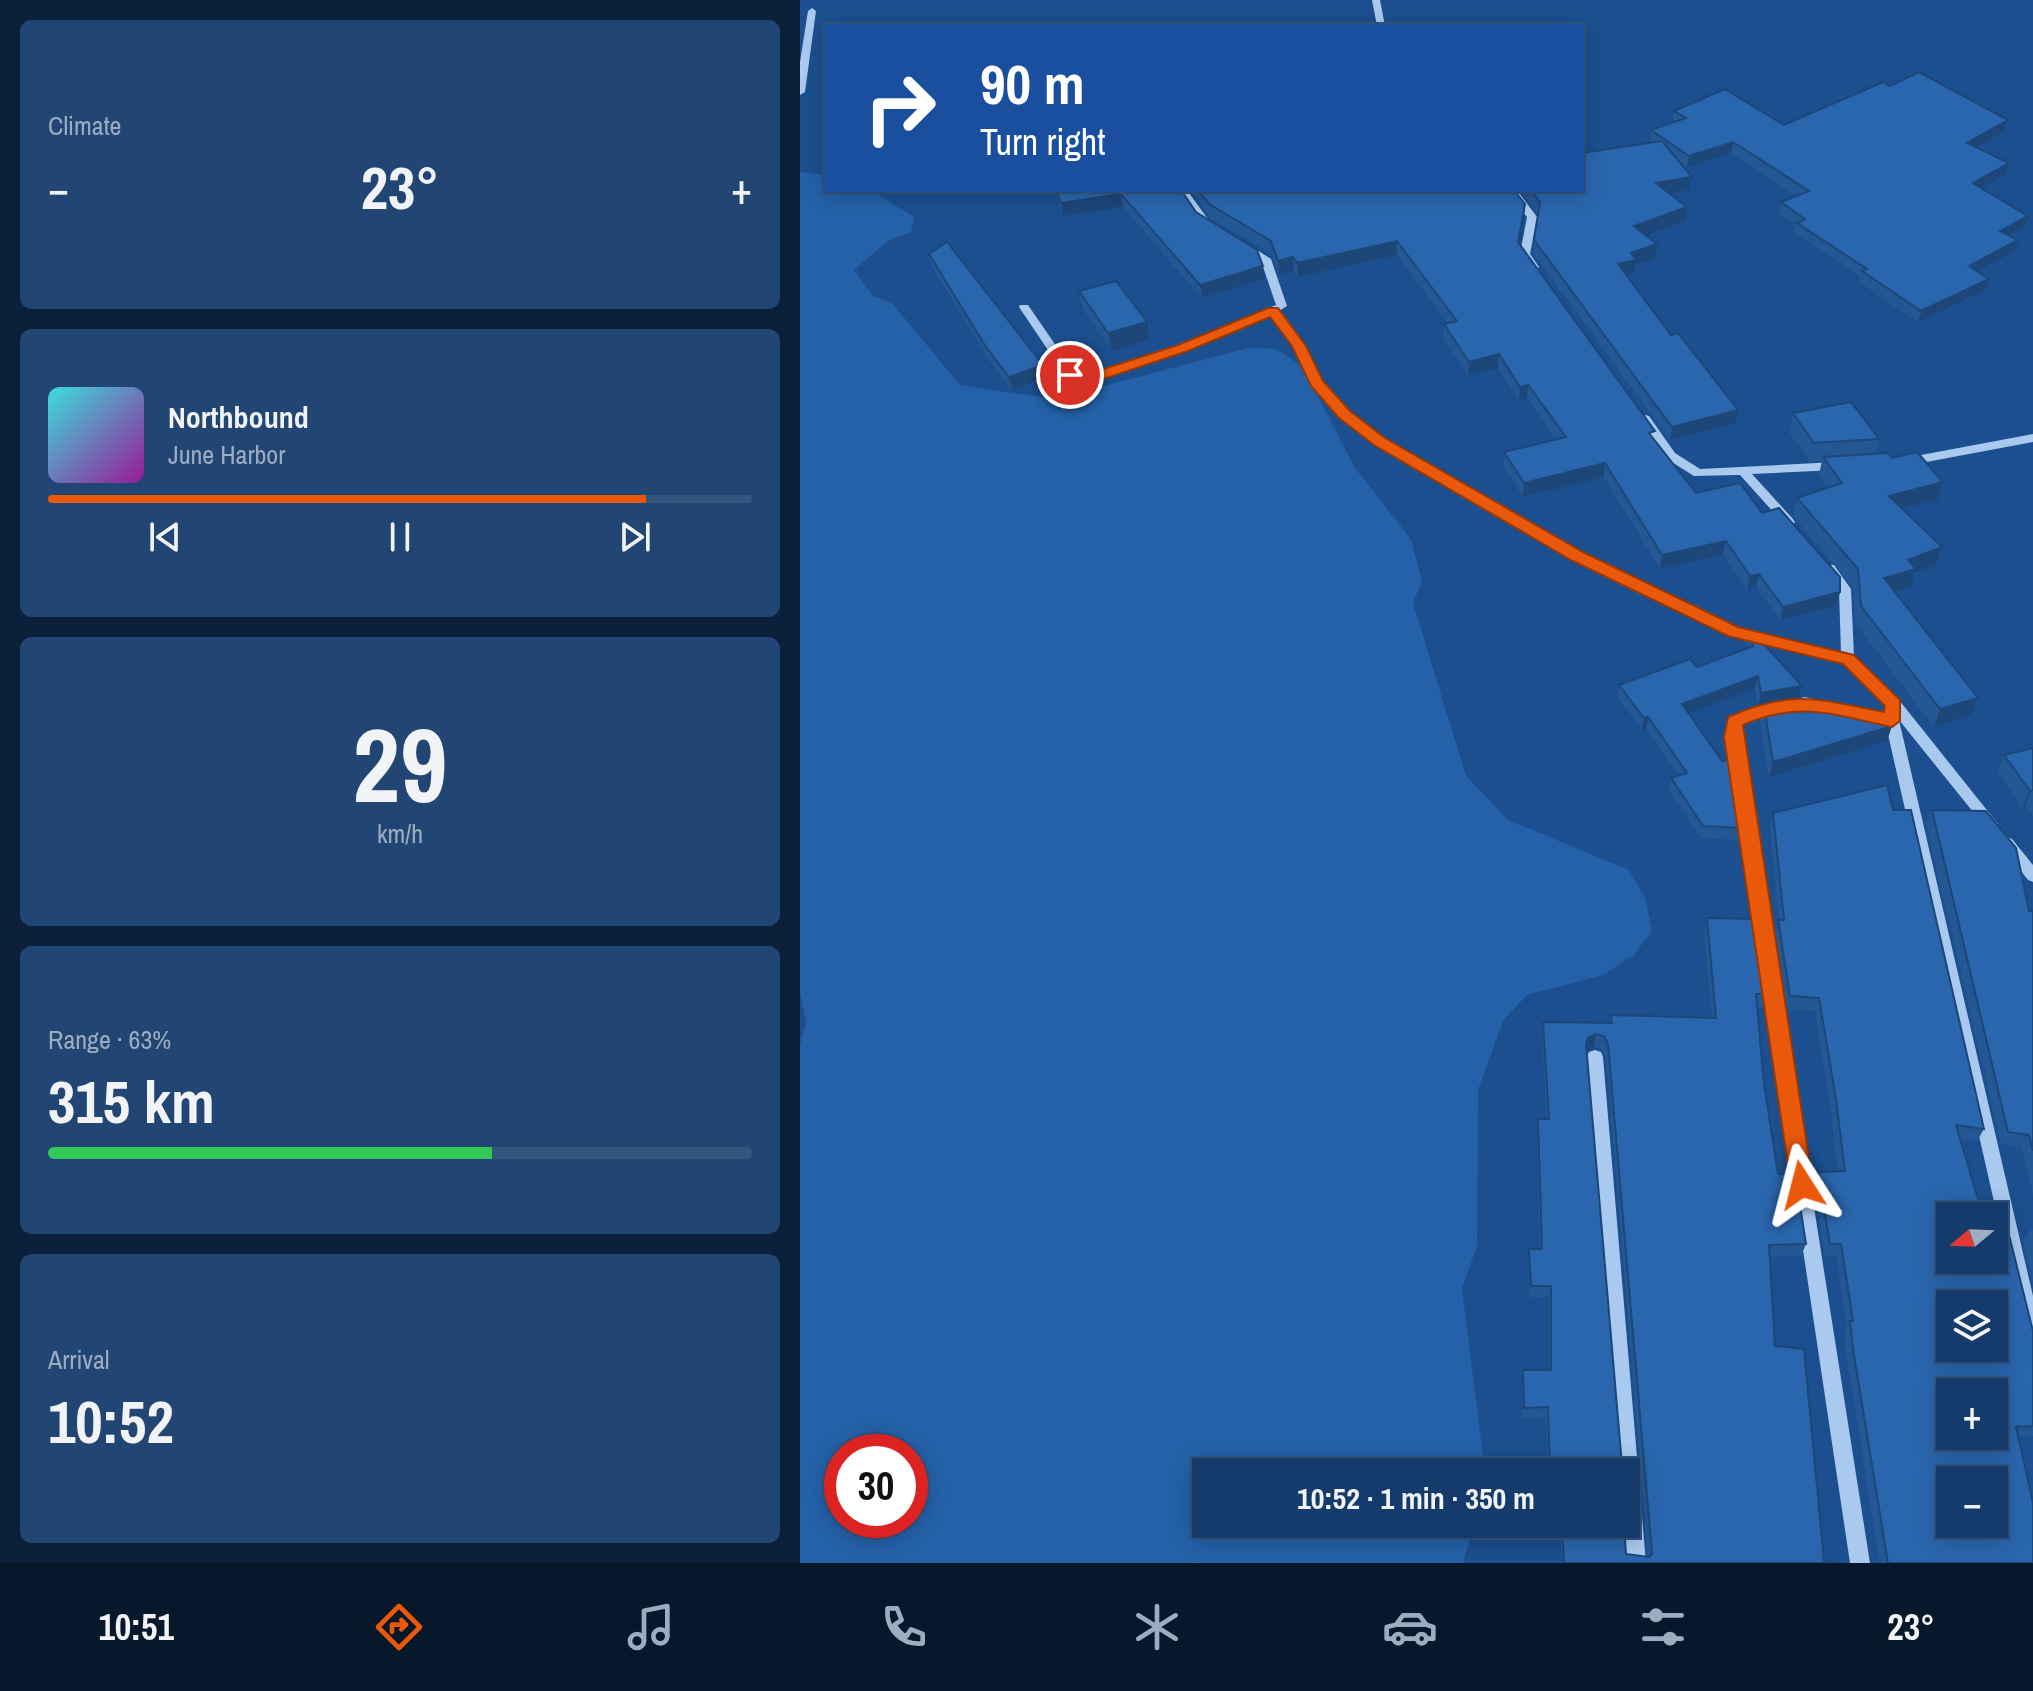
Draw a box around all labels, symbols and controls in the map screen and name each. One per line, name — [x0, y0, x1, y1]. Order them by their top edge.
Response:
text: 90 m — [980, 46, 1085, 121]
icon: right — [848, 56, 952, 160]
text: Climate — [48, 108, 121, 143]
text: Turn right — [980, 118, 1105, 166]
text: 23° — [361, 147, 439, 228]
text: − — [48, 158, 69, 218]
text: + — [731, 158, 752, 218]
pin — [1036, 341, 1104, 409]
icon: arrive — [1048, 353, 1092, 397]
text: Northbound — [168, 397, 309, 437]
text: June Harbor — [168, 437, 285, 472]
icon: previous — [143, 515, 187, 559]
icon: pause — [378, 515, 422, 559]
icon: next — [613, 515, 657, 559]
text: 29 — [353, 694, 447, 834]
text: km/h — [377, 816, 423, 851]
text: Range · 63% — [48, 1022, 171, 1057]
text: 315 km — [48, 1061, 215, 1142]
position arrow — [1760, 1143, 1844, 1227]
north arrow — [1936, 1202, 2008, 1274]
map controls — [1936, 1202, 2008, 1538]
button: layers — [1936, 1290, 2008, 1362]
text: Arrival — [48, 1342, 110, 1377]
button: + — [1936, 1378, 2008, 1450]
text: 10:52 — [48, 1381, 174, 1462]
speed limit sign: 30 — [824, 1434, 928, 1538]
button: − — [1936, 1466, 2008, 1538]
text: 10:52 · 1 min · 350 m — [1297, 1478, 1535, 1518]
icon: directions — [371, 1599, 427, 1655]
icon: music — [623, 1599, 679, 1655]
icon: phone — [876, 1599, 932, 1655]
icon: climate — [1129, 1599, 1185, 1655]
icon: car — [1382, 1599, 1438, 1655]
icon: filters — [1635, 1599, 1691, 1655]
text: 10:51 — [98, 1603, 174, 1651]
text: 23° — [1887, 1603, 1935, 1651]

